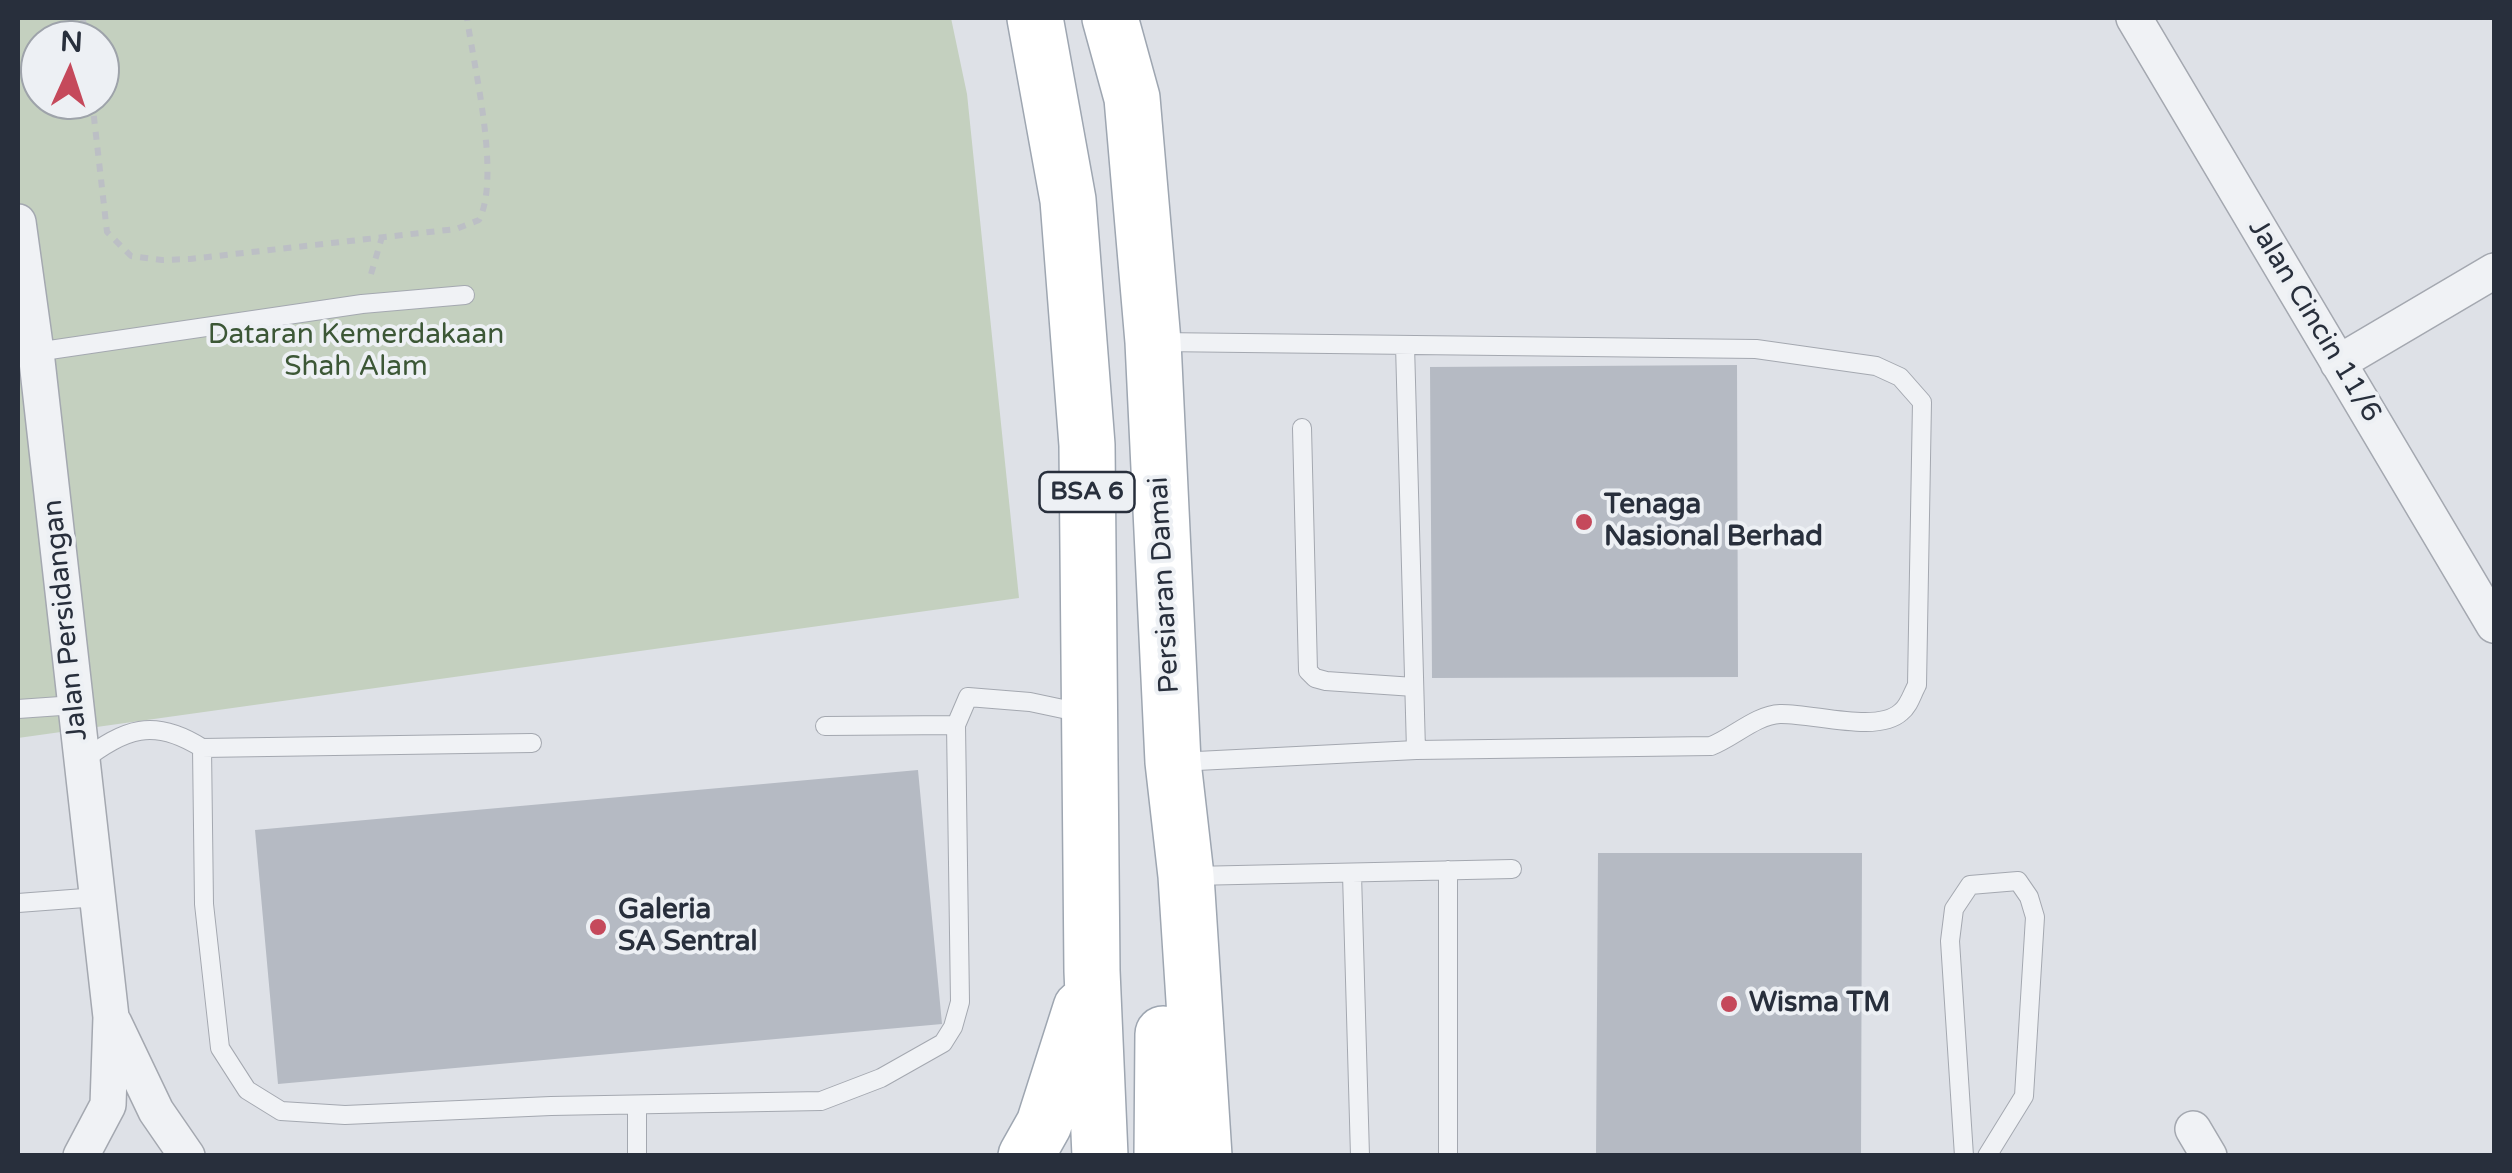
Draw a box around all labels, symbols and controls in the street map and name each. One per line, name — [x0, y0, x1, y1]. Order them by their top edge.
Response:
north arrow — [20, 20, 120, 120]
text: N — [59, 24, 84, 60]
street label: Jalan Cincin 11/6 — [2240, 213, 2388, 429]
park label: Dataran Kemerdakaan Shah Alam — [208, 319, 504, 385]
road number: BSA 6 — [1040, 472, 1134, 512]
street label: Persiaran Damai — [1143, 476, 1187, 694]
place label: Tenaga Nasional Berhad — [1604, 489, 1823, 555]
street label: Jalan Persidangan — [37, 498, 95, 742]
marker: Tenaga Nasional Berhad — [1573, 511, 1595, 533]
place label: Galeria SA Sentral — [618, 894, 757, 960]
marker: Galeria SA Sentral — [587, 916, 609, 938]
place label: Wisma TM — [1749, 987, 1890, 1021]
marker: Wisma TM — [1718, 993, 1740, 1015]

